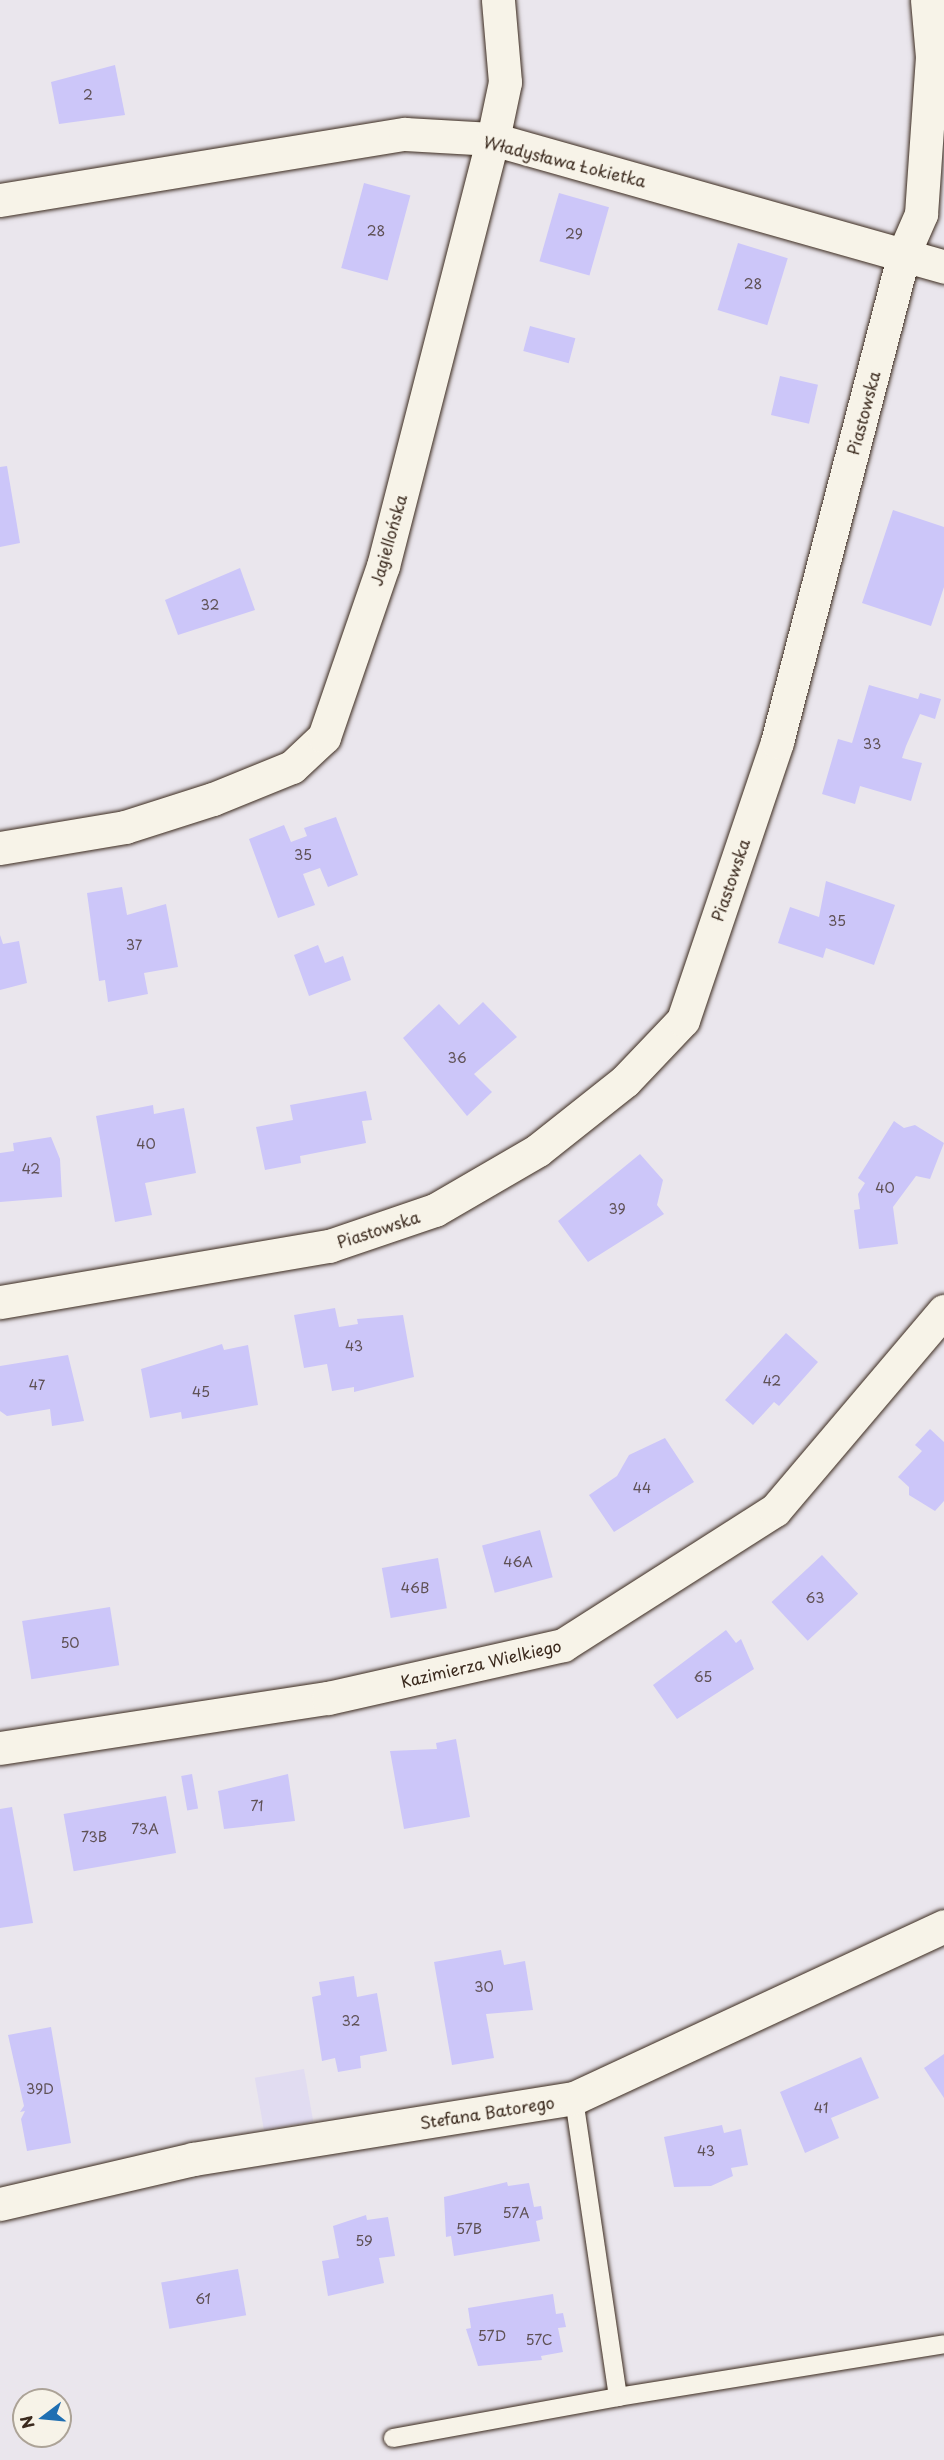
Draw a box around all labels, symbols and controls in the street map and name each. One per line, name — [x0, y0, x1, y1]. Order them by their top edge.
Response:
house number: 2 — [83, 87, 93, 103]
street label: Władysława Łokietka — [482, 132, 648, 190]
house number: 28 — [367, 223, 385, 239]
house number: 29 — [565, 226, 583, 242]
house number: 28 — [744, 276, 762, 292]
street label: Piastowska — [843, 369, 883, 457]
street label: Jagiellońska — [366, 492, 410, 588]
house number: 32 — [201, 597, 219, 613]
house number: 33 — [863, 736, 881, 752]
street label: Piastowska — [707, 836, 753, 924]
house number: 35 — [294, 847, 312, 863]
house number: 35 — [828, 913, 846, 929]
house number: 37 — [126, 937, 142, 953]
house number: 36 — [447, 1050, 467, 1066]
house number: 40 — [136, 1136, 156, 1152]
house number: 42 — [22, 1161, 40, 1177]
house number: 40 — [875, 1180, 895, 1196]
house number: 39 — [608, 1201, 626, 1217]
street label: Piastowska — [334, 1207, 422, 1251]
house number: 43 — [345, 1338, 363, 1354]
house number: 42 — [763, 1373, 781, 1389]
house number: 47 — [29, 1377, 45, 1393]
house number: 45 — [192, 1384, 210, 1400]
house number: 44 — [633, 1480, 651, 1496]
house number: 46A — [503, 1554, 533, 1570]
house number: 46B — [401, 1580, 429, 1596]
house number: 63 — [806, 1590, 824, 1606]
house number: 50 — [60, 1635, 80, 1651]
street label: Kazimierza Wielkiego — [399, 1635, 563, 1691]
house number: 65 — [694, 1669, 712, 1685]
house number: 71 — [250, 1798, 264, 1814]
house number: 73A — [131, 1821, 159, 1837]
house number: 73B — [81, 1829, 107, 1845]
house number: 30 — [474, 1979, 494, 1995]
house number: 32 — [342, 2013, 360, 2029]
house number: 39D — [26, 2081, 54, 2097]
street label: Stefana Batorego — [419, 2092, 555, 2132]
house number: 41 — [814, 2100, 828, 2116]
house number: 43 — [697, 2143, 715, 2159]
house number: 57A — [503, 2205, 529, 2221]
house number: 57B — [456, 2221, 482, 2237]
house number: 59 — [355, 2233, 373, 2249]
house number: 61 — [195, 2291, 211, 2307]
house number: 57D — [478, 2328, 506, 2344]
house number: 57C — [526, 2332, 552, 2348]
north arrow — [12, 2388, 72, 2448]
text: N — [13, 2413, 40, 2432]

